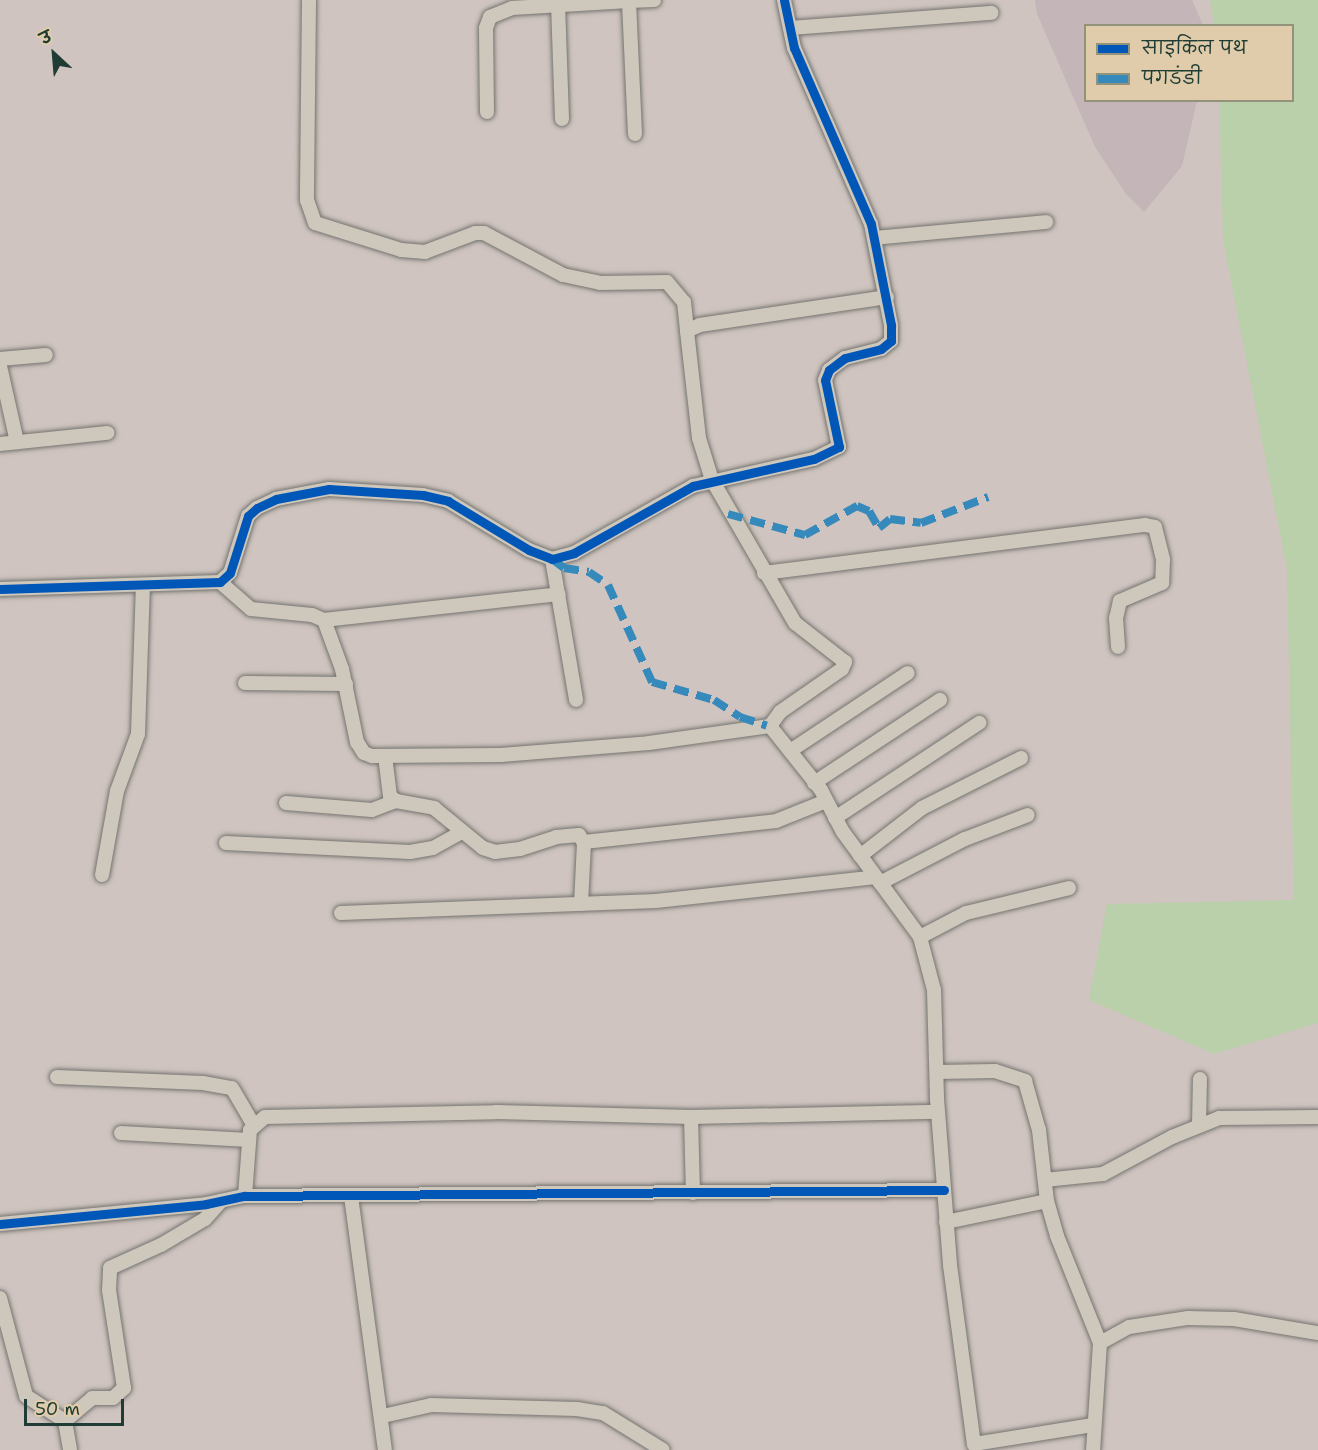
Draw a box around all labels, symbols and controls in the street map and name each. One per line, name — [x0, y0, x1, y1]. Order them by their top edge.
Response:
north arrow — [24, 24, 84, 84]
legend — [1084, 24, 1294, 102]
text: उ — [36, 26, 55, 49]
text: साइकिल पथ — [1142, 36, 1247, 60]
text: पगडंडी — [1142, 66, 1202, 90]
scale bar — [27, 1387, 128, 1425]
text: 50 m — [35, 1397, 80, 1421]

